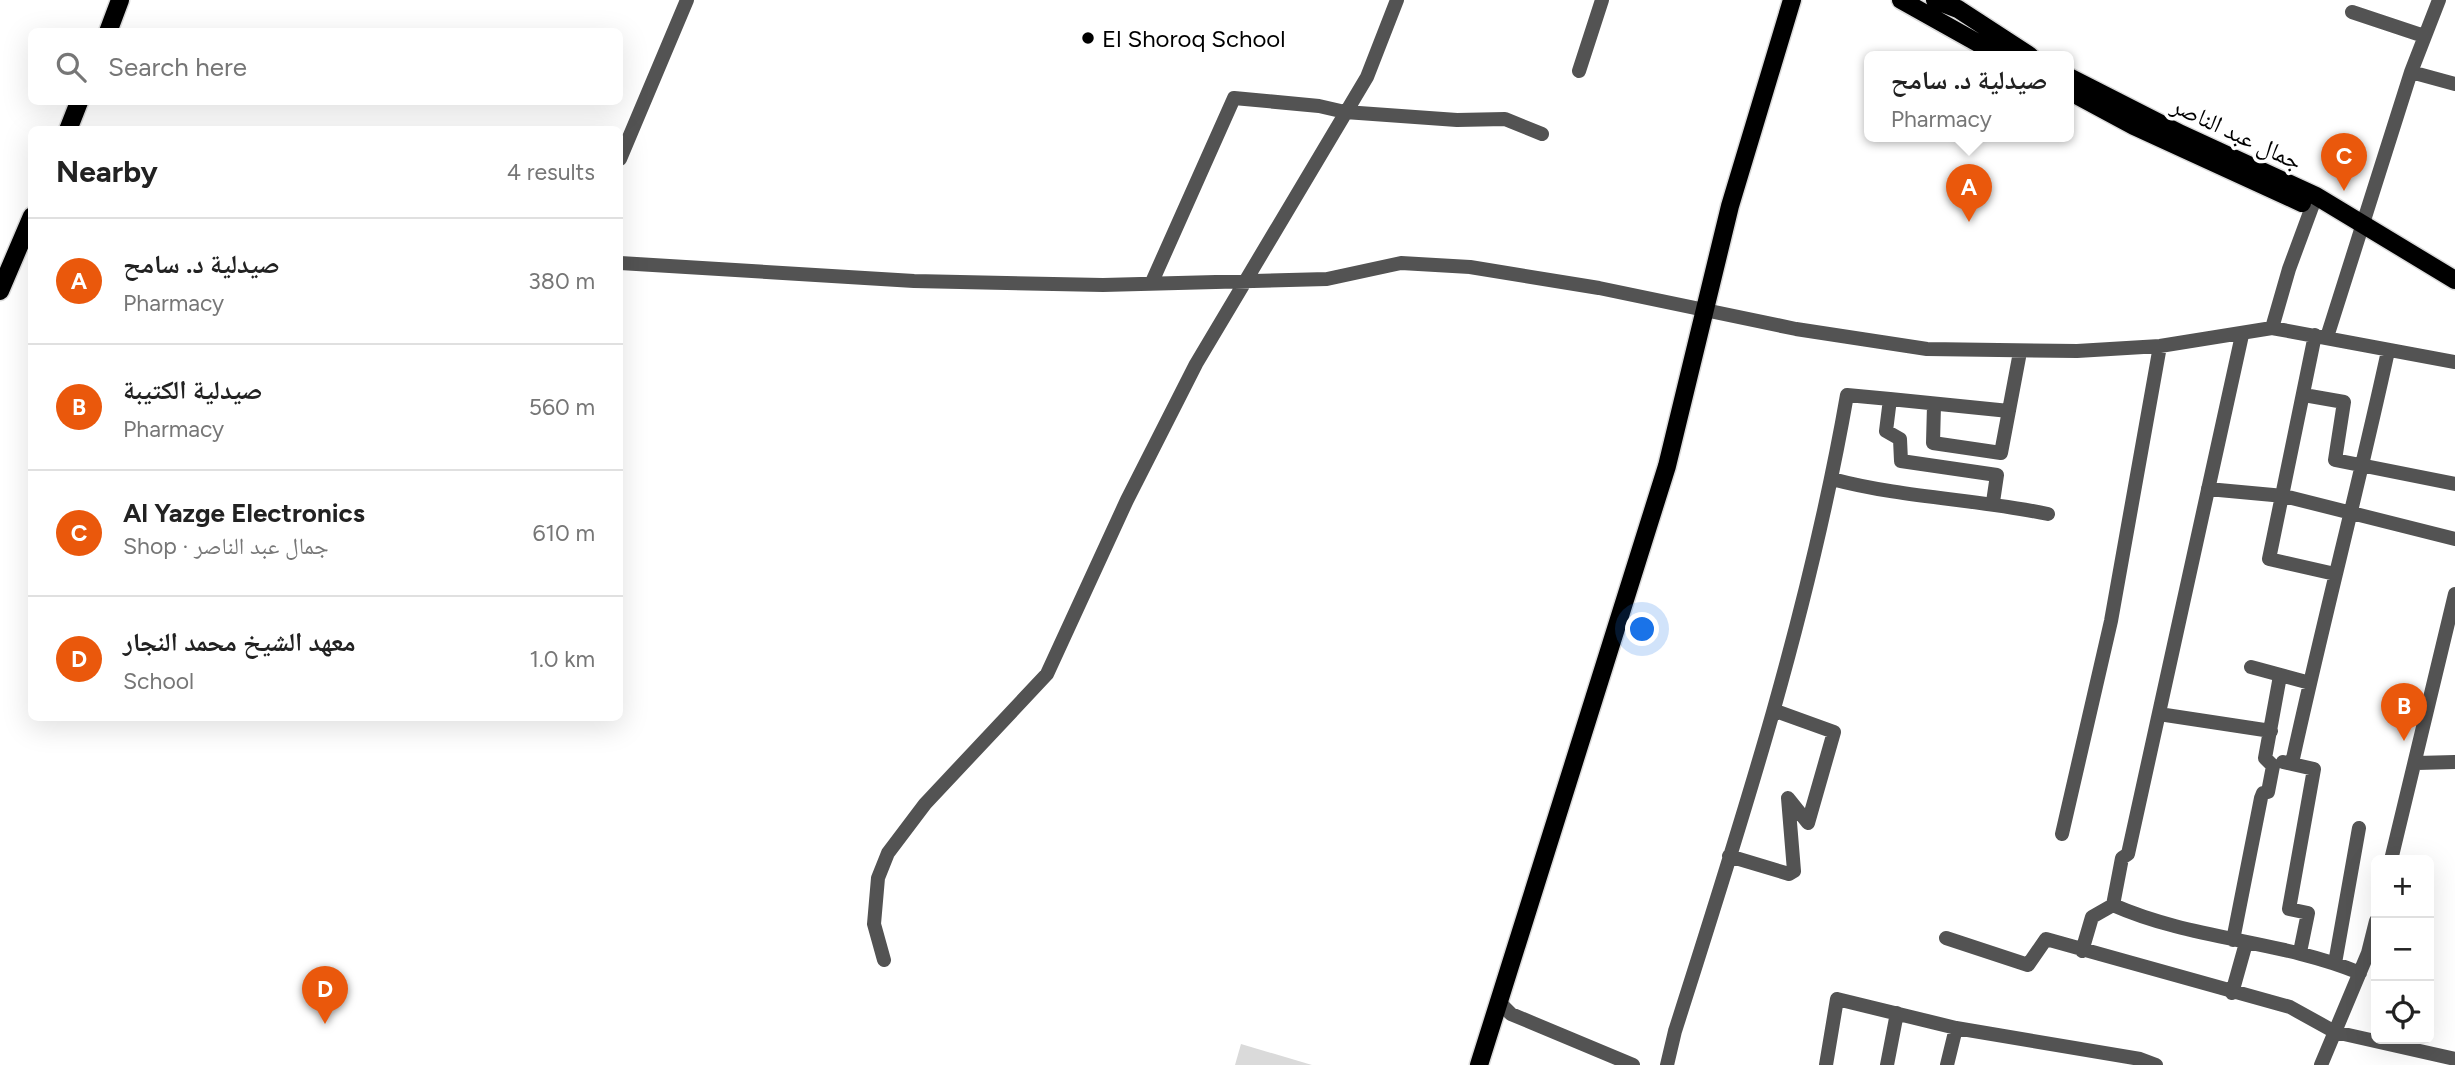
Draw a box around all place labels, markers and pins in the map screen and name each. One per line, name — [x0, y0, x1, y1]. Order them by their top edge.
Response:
place label: El Shoroq School — [1102, 24, 1286, 53]
marker: El Shoroq School — [1080, 30, 1096, 46]
pin: C — [2321, 133, 2367, 191]
pin: A — [1946, 164, 1992, 222]
pin: B — [2381, 683, 2427, 741]
pin: D — [302, 966, 348, 1024]

